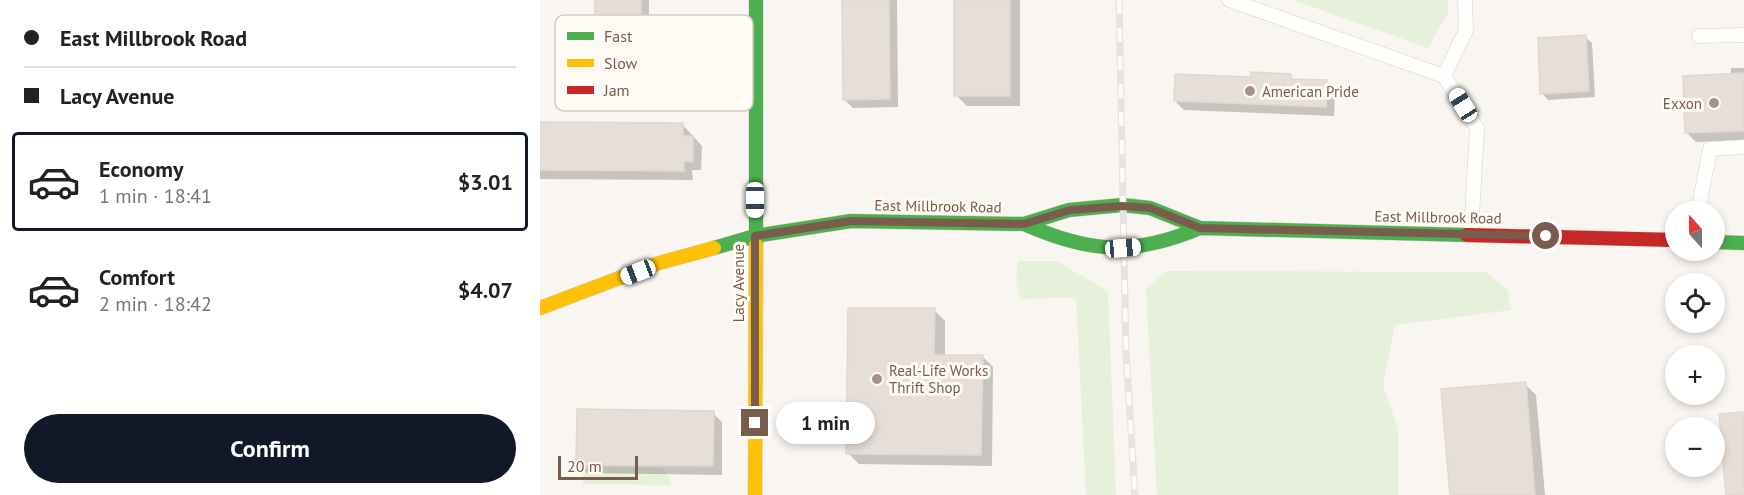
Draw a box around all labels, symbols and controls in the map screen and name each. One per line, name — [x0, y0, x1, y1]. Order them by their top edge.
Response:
legend — [555, 15, 753, 111]
text: East Millbrook Road — [60, 24, 247, 52]
text: Fast — [604, 26, 633, 46]
text: Slow — [604, 53, 638, 73]
text: Jam — [603, 80, 630, 100]
text: Lacy Avenue — [60, 82, 174, 110]
place label: American Pride — [1262, 82, 1359, 101]
marker: American Pride — [1243, 84, 1257, 98]
car — [1446, 85, 1480, 125]
place label: Exxon — [1663, 94, 1702, 113]
marker: Exxon — [1707, 96, 1721, 110]
icon: car — [27, 155, 81, 209]
text: Economy — [99, 155, 183, 183]
text: $3.01 — [458, 168, 513, 196]
car — [746, 182, 764, 218]
text: 1 min · 18:41 — [99, 183, 212, 209]
street label: East Millbrook Road — [874, 195, 1002, 217]
north arrow — [1665, 201, 1725, 261]
map controls — [1665, 201, 1725, 477]
street label: East Millbrook Road — [1374, 206, 1502, 228]
route start — [1532, 222, 1559, 249]
car — [1104, 237, 1142, 259]
street label: Lacy Avenue — [729, 244, 748, 322]
car — [618, 257, 658, 287]
icon: car — [27, 263, 81, 317]
text: Comfort — [99, 263, 175, 291]
button: locate — [1665, 273, 1725, 333]
text: $4.07 — [458, 276, 513, 304]
text: 2 min · 18:42 — [99, 291, 212, 317]
button: + — [1665, 345, 1725, 405]
place label: Real-Life Works Thrift Shop — [889, 361, 988, 397]
marker: Real-Life Works Thrift Shop — [870, 372, 884, 386]
callout: 1 min — [776, 402, 875, 444]
route end — [741, 409, 768, 436]
text: 1 min — [801, 410, 850, 436]
button: Confirm — [24, 414, 516, 483]
button: − — [1665, 417, 1725, 477]
scale bar — [558, 453, 638, 480]
text: 20 m — [567, 456, 602, 476]

